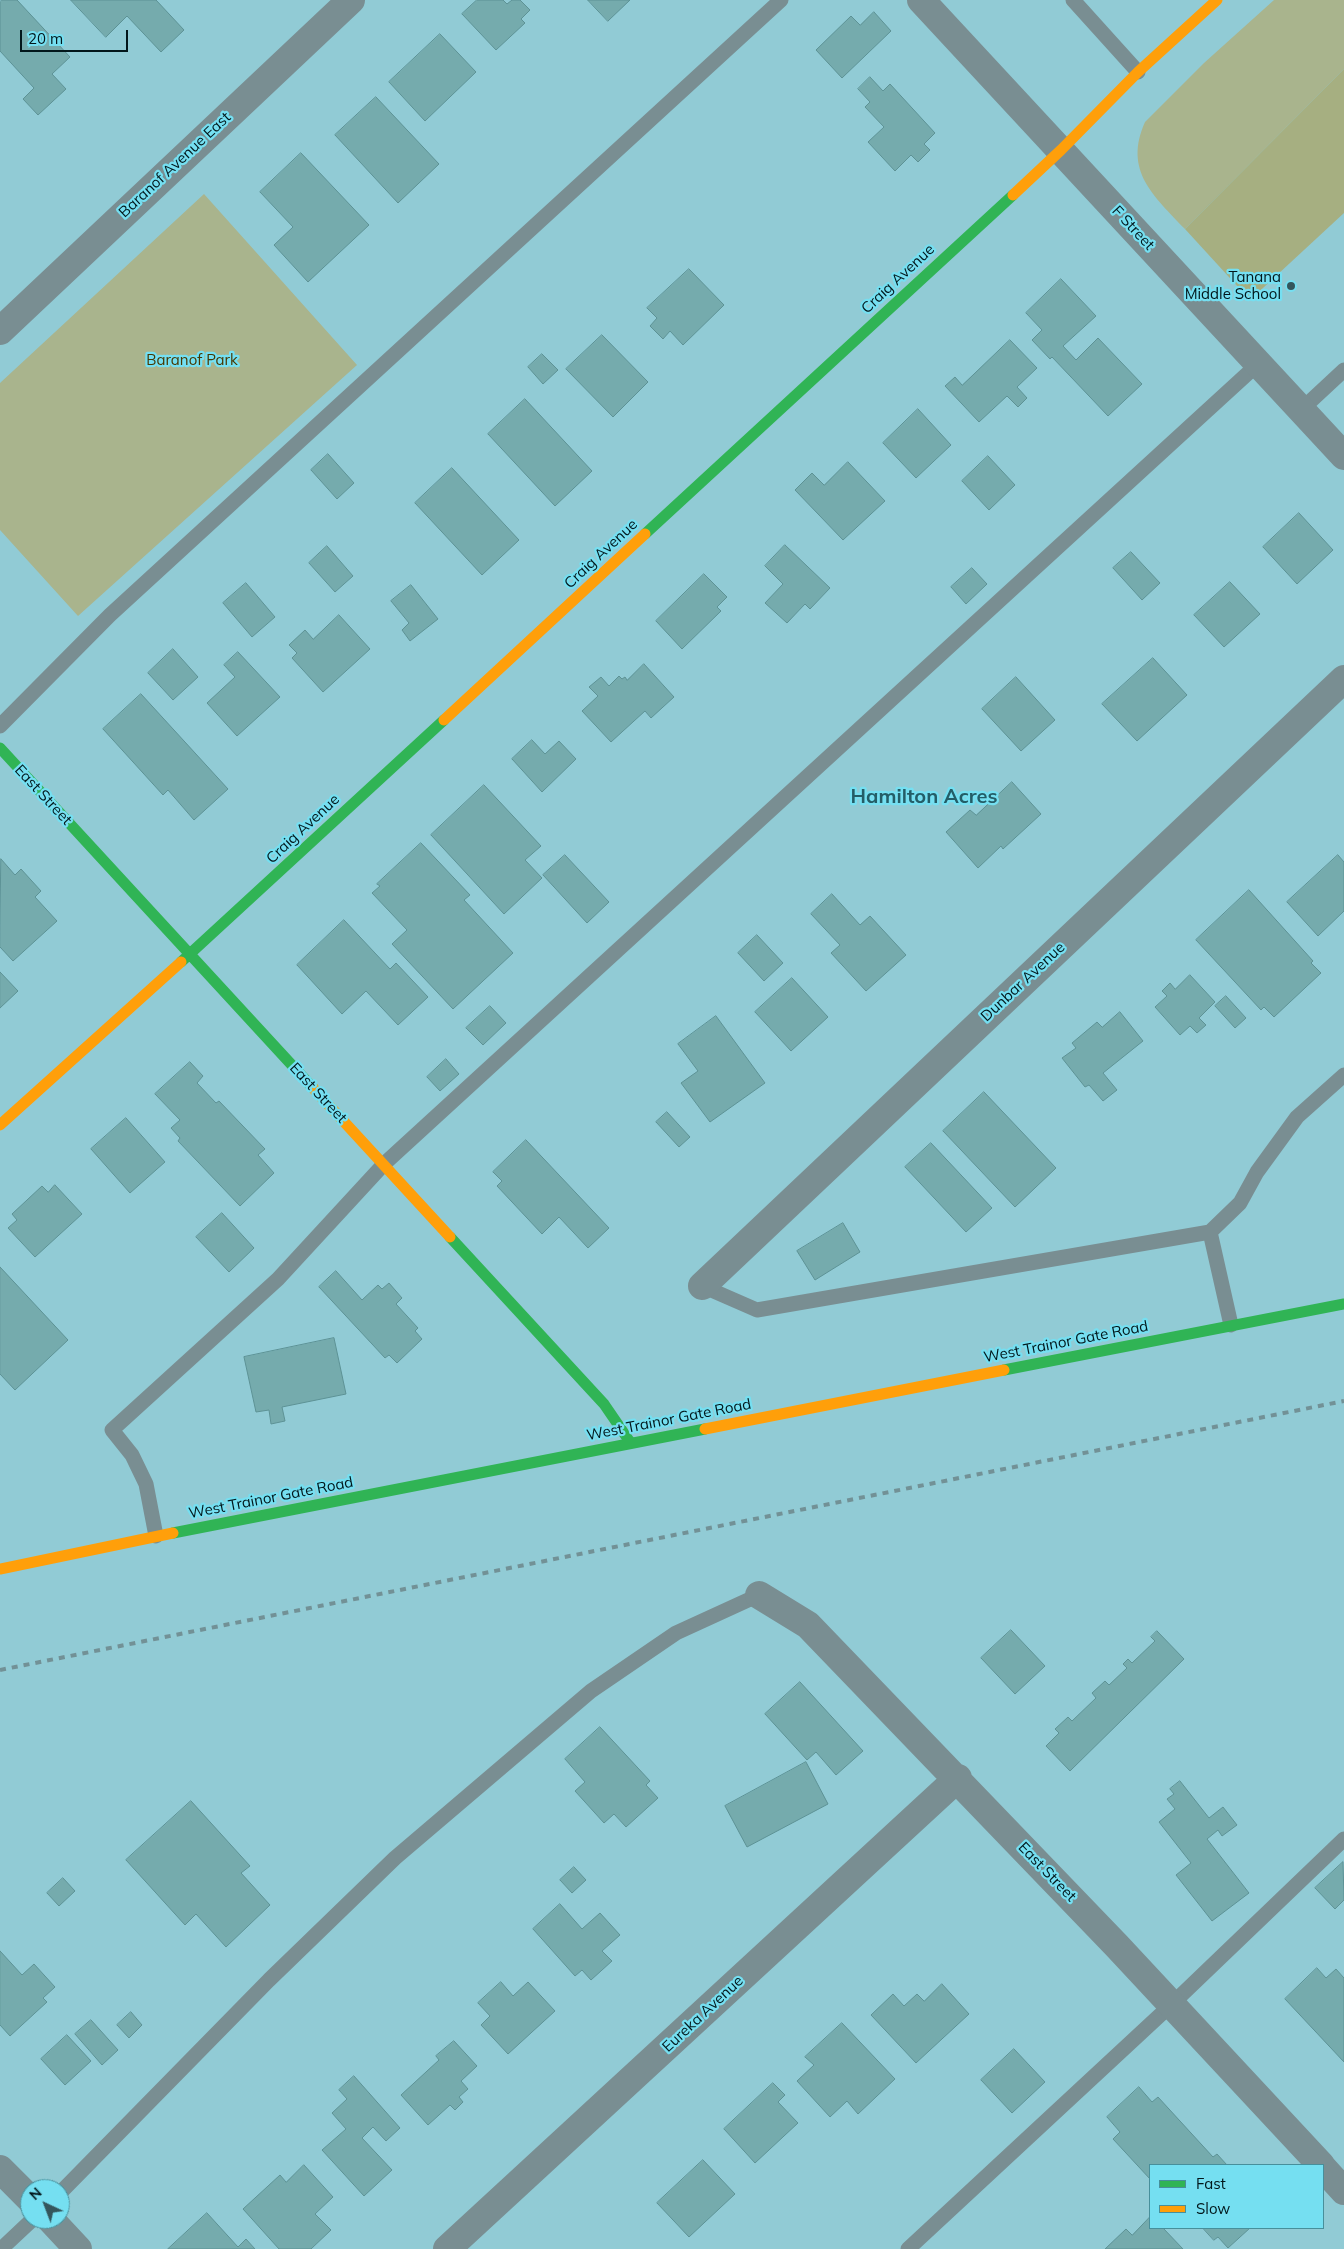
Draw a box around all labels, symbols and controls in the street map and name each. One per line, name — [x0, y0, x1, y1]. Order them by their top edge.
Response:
scale bar — [22, 20, 130, 52]
text: 20 m — [28, 29, 63, 48]
street label: Baranof Avenue East — [115, 109, 235, 221]
street label: F Street — [1108, 202, 1158, 254]
street label: Craig Avenue — [858, 241, 938, 317]
place label: Tanana Middle School — [1185, 268, 1281, 303]
marker: Tanana Middle School — [1285, 280, 1297, 292]
park label: Baranof Park — [146, 351, 238, 369]
street label: Craig Avenue — [561, 516, 641, 592]
street label: East Street — [11, 761, 75, 829]
district label: Hamilton Acres — [851, 785, 997, 809]
street label: Craig Avenue — [263, 791, 343, 867]
street label: Dunbar Avenue — [977, 939, 1069, 1025]
street label: East Street — [286, 1059, 350, 1127]
street label: West Trainor Gate Road — [982, 1317, 1150, 1367]
street label: West Trainor Gate Road — [585, 1395, 753, 1445]
street label: West Trainor Gate Road — [187, 1473, 355, 1523]
street label: East Street — [1014, 1839, 1080, 1905]
street label: Eureka Avenue — [659, 1972, 747, 2056]
legend — [1149, 2164, 1324, 2229]
text: Fast — [1196, 2174, 1226, 2193]
north arrow — [20, 2179, 70, 2229]
text: N — [25, 2184, 45, 2204]
text: Slow — [1196, 2199, 1230, 2218]

